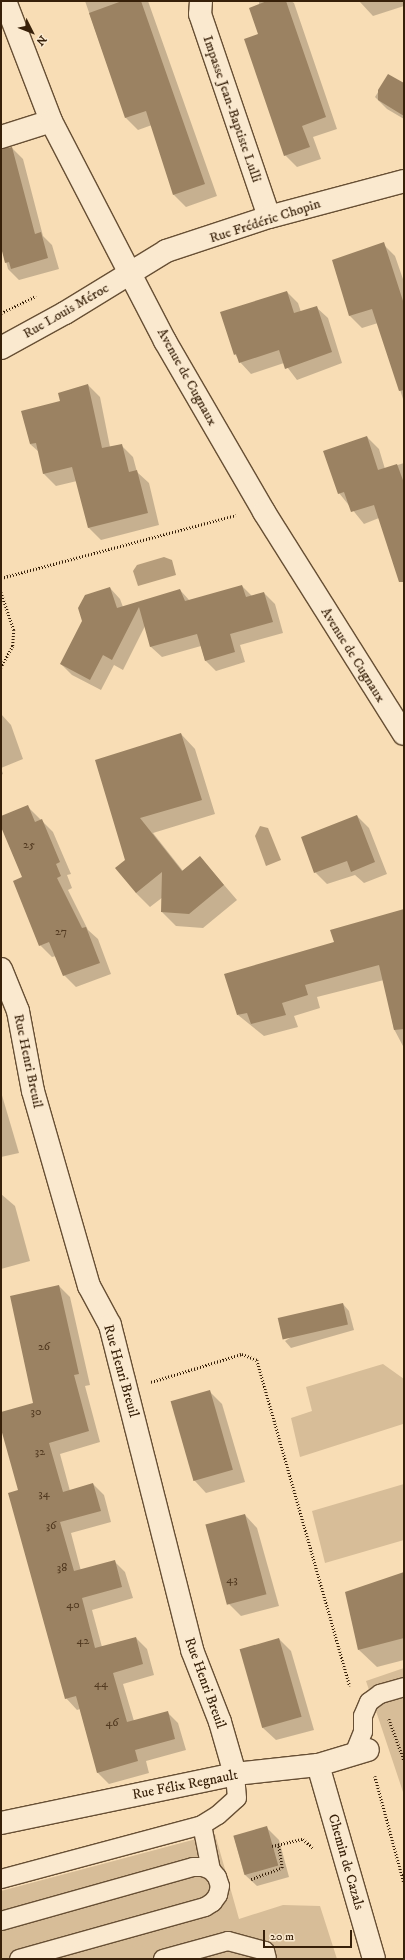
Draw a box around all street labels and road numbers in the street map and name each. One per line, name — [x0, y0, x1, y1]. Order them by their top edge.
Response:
street label: Impasse Jean-Baptiste Lulli — [199, 33, 265, 185]
street label: Rue Frédéric Chopin — [207, 195, 323, 247]
street label: Rue Louis Méroc — [20, 280, 112, 342]
street label: Avenue de Cugnaux — [153, 325, 221, 429]
street label: Avenue de Cugnaux — [317, 604, 389, 706]
street label: Rue Henri Breuil — [10, 1012, 46, 1110]
street label: Rue Henri Breuil — [100, 1323, 142, 1419]
street label: Rue Henri Breuil — [181, 1635, 229, 1731]
street label: Rue Félix Regnault — [131, 1767, 239, 1803]
street label: Chemin de Cazals — [324, 1812, 368, 1912]

